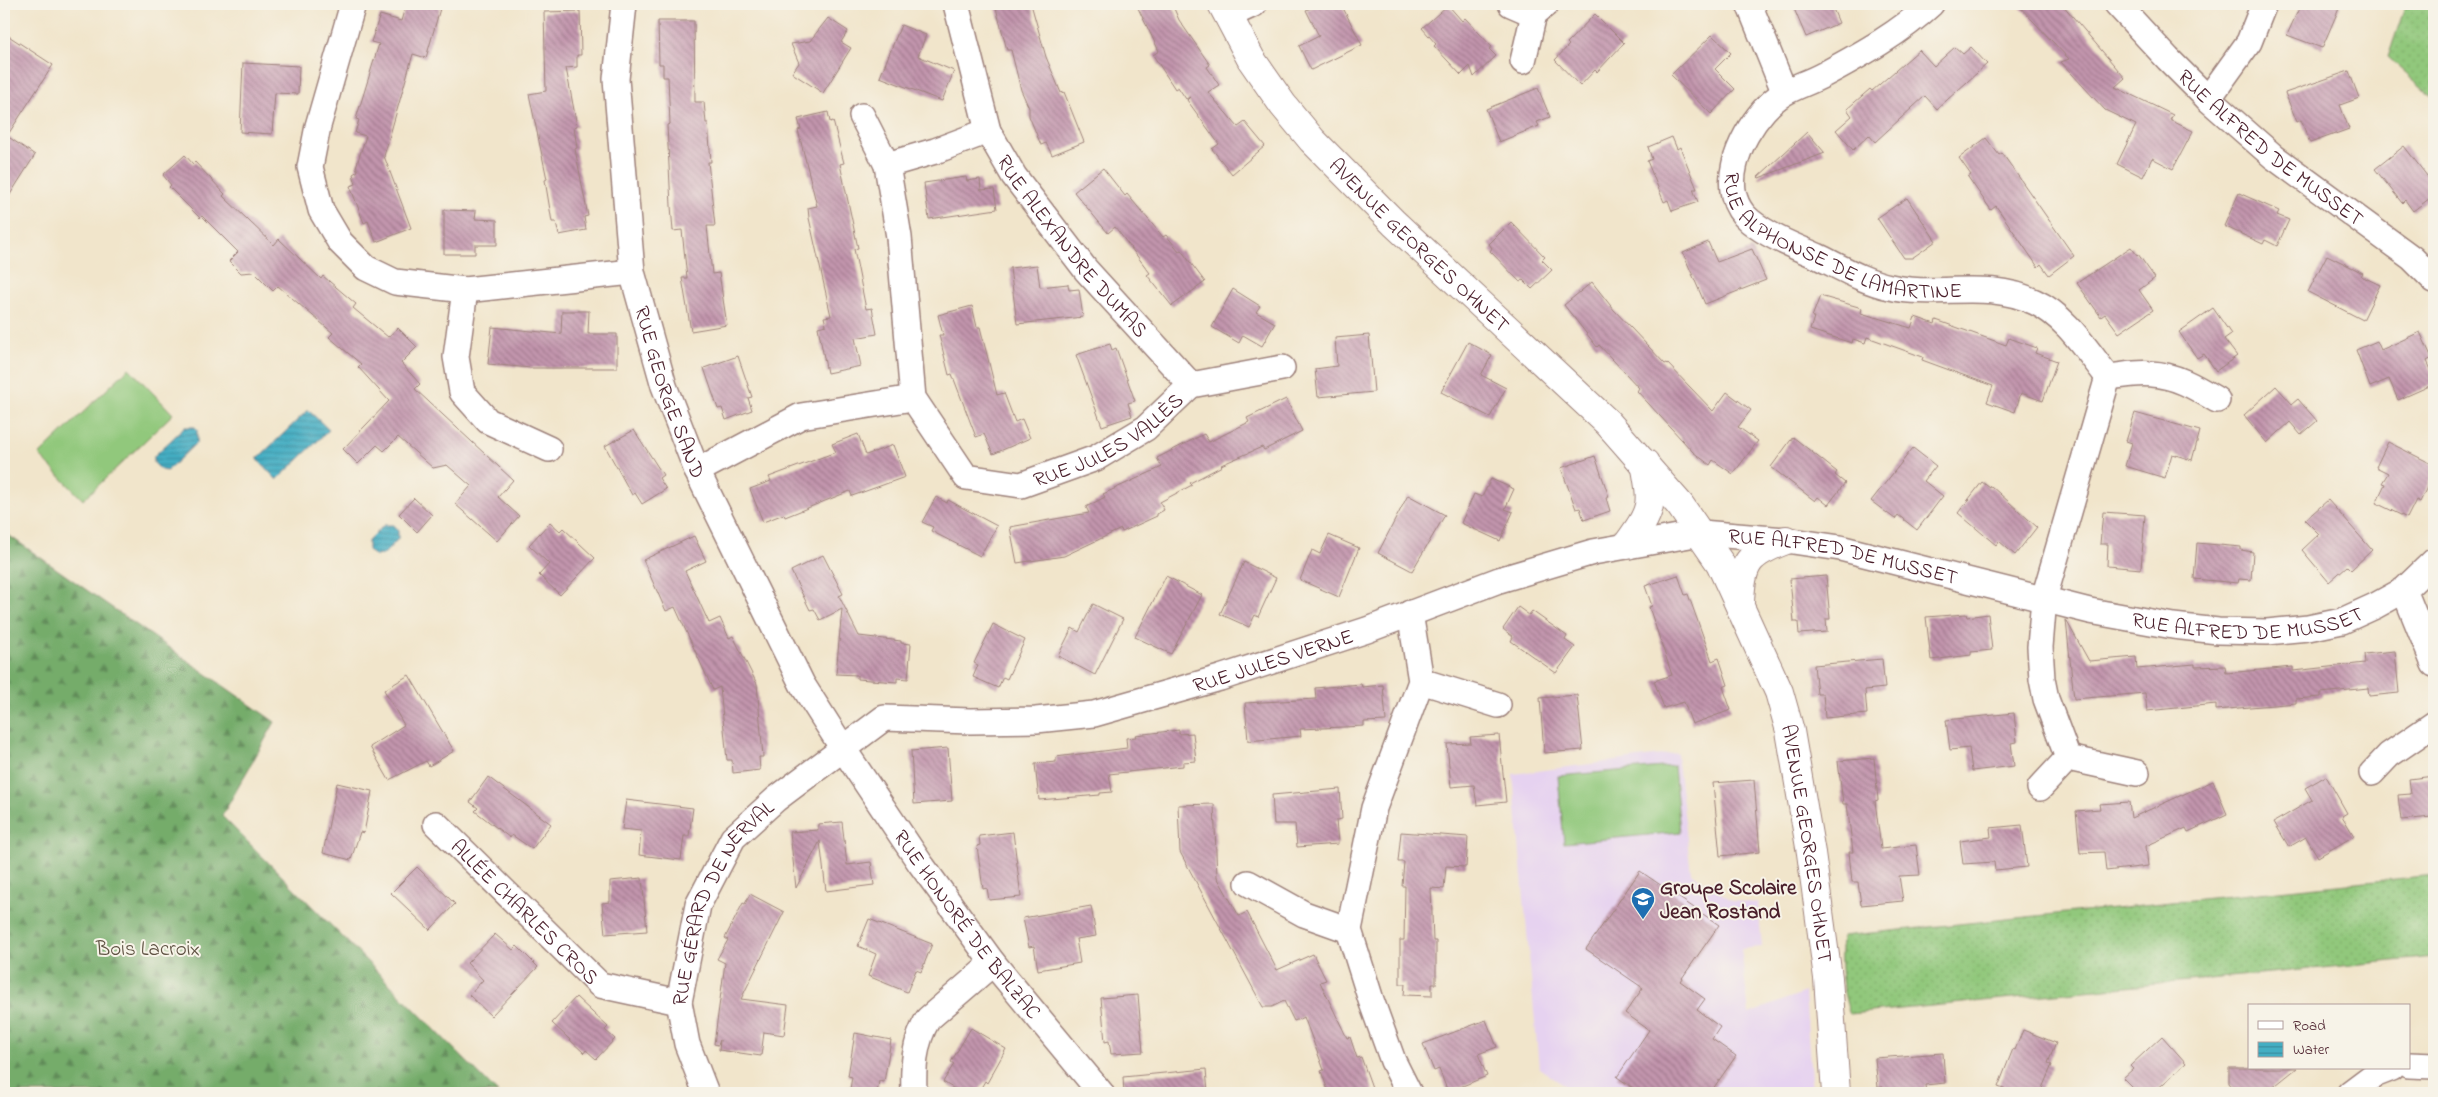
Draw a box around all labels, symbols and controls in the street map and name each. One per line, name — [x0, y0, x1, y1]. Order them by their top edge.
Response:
street label: RUE ALFRED DE MUSSET — [2170, 63, 2369, 235]
street label: RUE ALEXANDRE DUMAS — [988, 150, 1154, 345]
street label: AVENUE GEORGES OHNET — [1321, 152, 1515, 341]
street label: RUE ALPHONSE DE LAMARTINE — [1715, 171, 1962, 308]
street label: RUE GEORGE SAND — [625, 303, 711, 483]
street label: RUE JULES VALLÈS — [1030, 387, 1191, 496]
street label: RUE ALFRED DE MUSSET — [1727, 522, 1961, 594]
street label: RUE ALFRED DE MUSSET — [2129, 600, 2369, 649]
street label: RUE JULES VERNE — [1190, 622, 1358, 702]
street label: AVENUE GEORGES OHNET — [1772, 721, 1839, 965]
street label: RUE GÉRARD DE NERVAL — [666, 794, 782, 1009]
street label: RUE HONORÉ DE BALZAC — [885, 825, 1047, 1027]
street label: ALLÉE CHARLES CROS — [443, 833, 605, 993]
place label: Groupe Scolaire Jean Rostand — [1660, 874, 1797, 928]
school or university icon: Groupe Scolaire Jean Rostand — [1630, 886, 1656, 920]
park label: Bois Lacroix — [95, 935, 200, 965]
legend — [2248, 1004, 2410, 1070]
text: Road — [2293, 1015, 2326, 1037]
text: Water — [2293, 1039, 2329, 1061]

